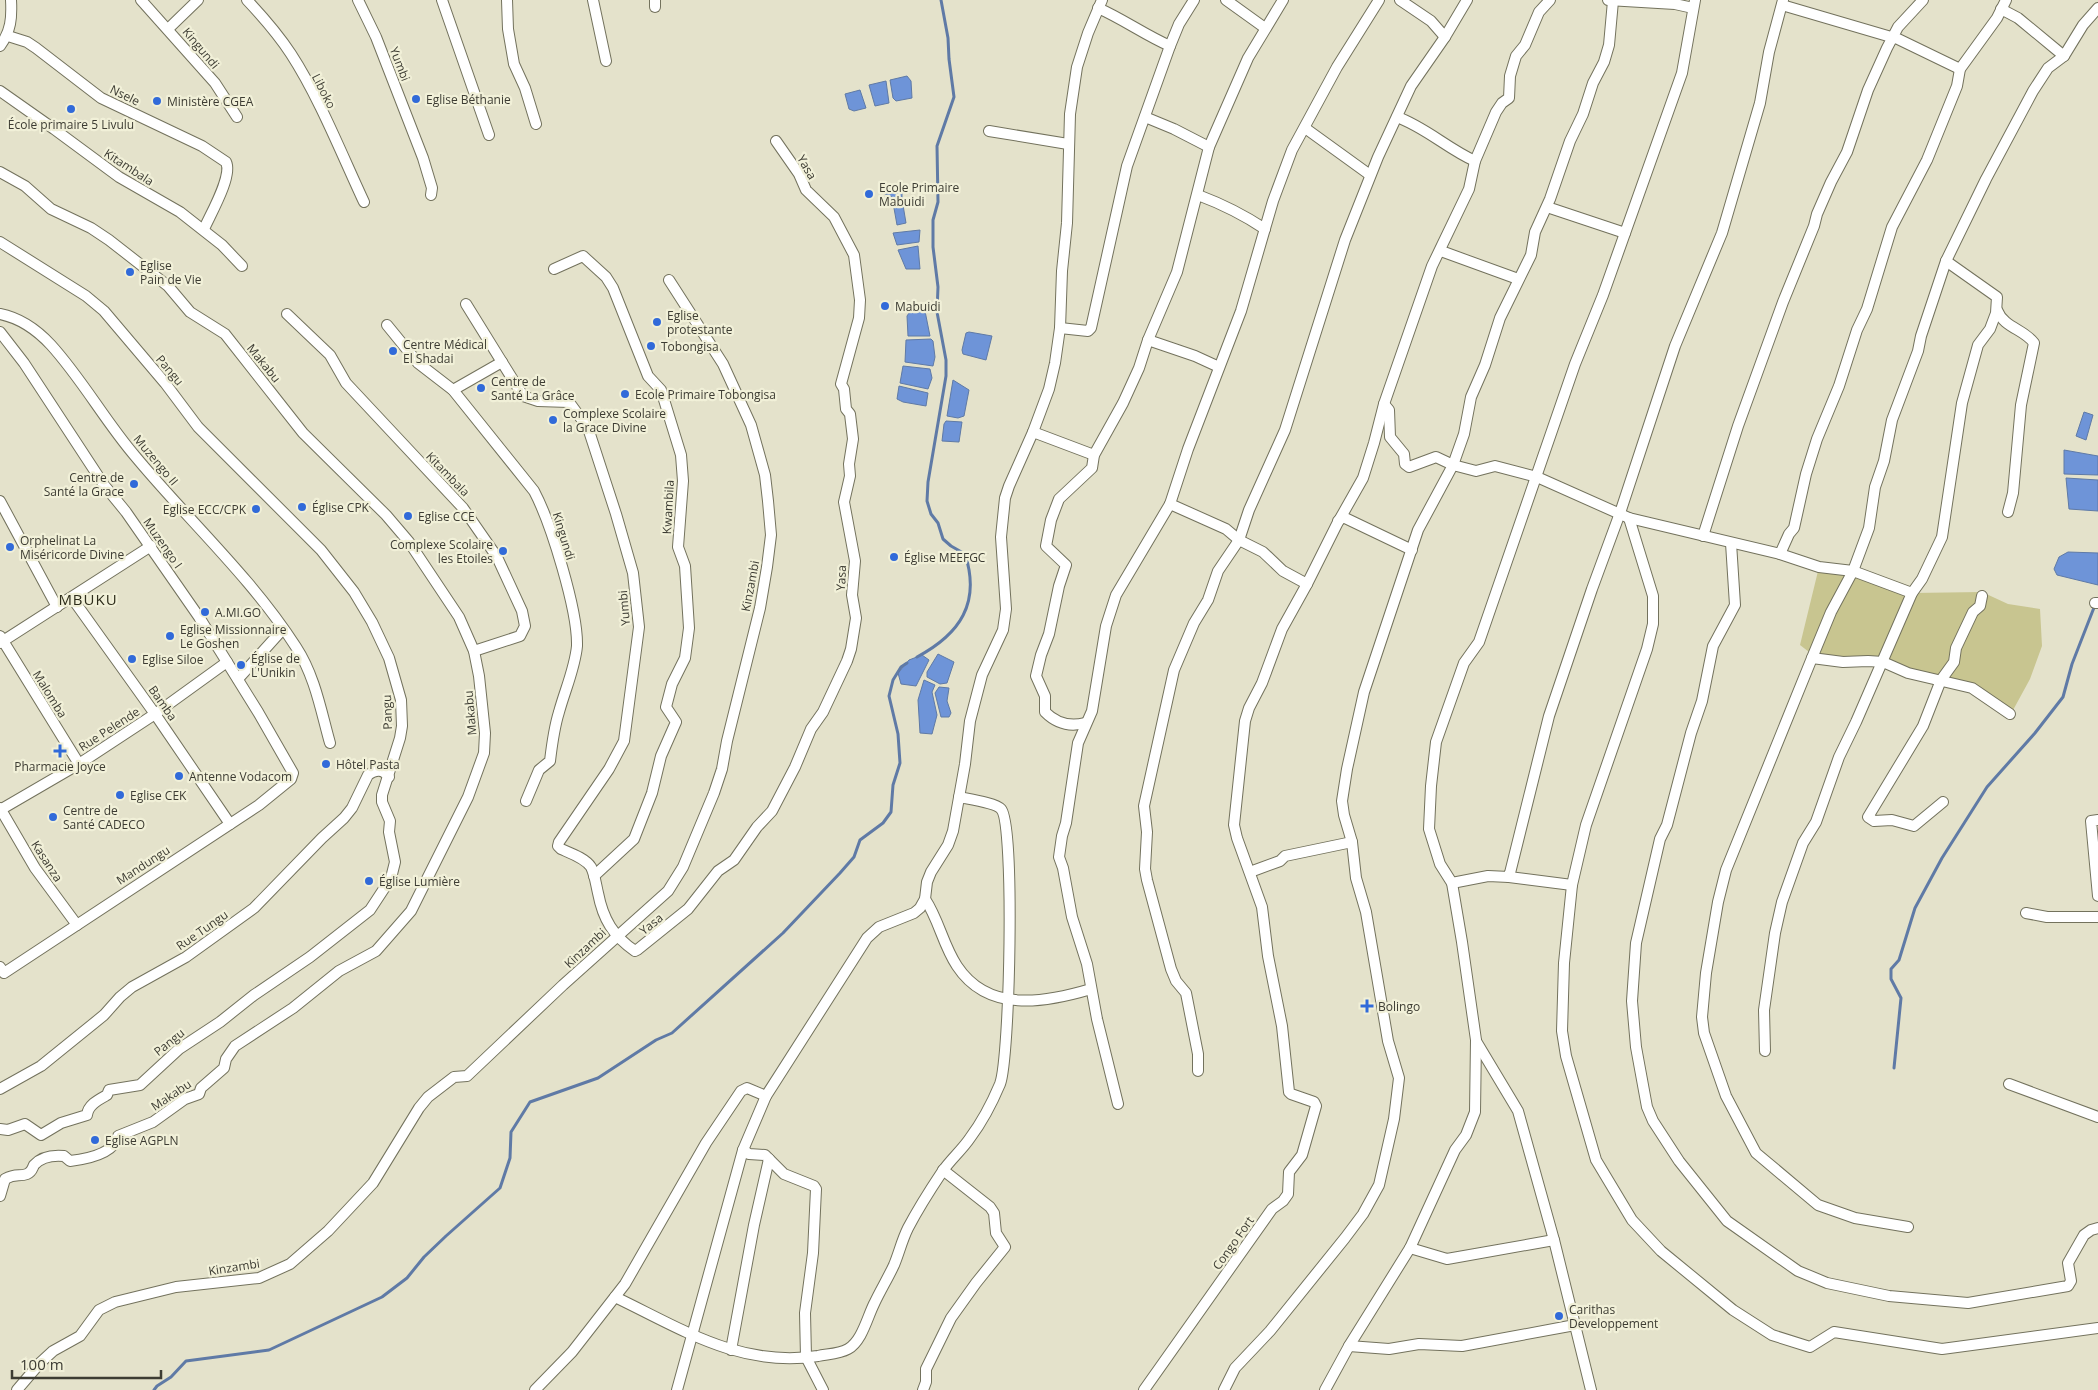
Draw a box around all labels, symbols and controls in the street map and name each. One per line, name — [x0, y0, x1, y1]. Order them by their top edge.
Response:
street label: Kingundi — [179, 24, 223, 72]
street label: Yumbi — [386, 44, 414, 84]
street label: Liboko — [308, 70, 340, 112]
street label: Nsele — [107, 81, 143, 110]
place label: Eglise Béthanie — [426, 91, 511, 108]
place label: Ministère CGEA — [167, 93, 254, 110]
marker: Eglise Béthanie — [410, 93, 422, 105]
marker: Ministère CGEA — [151, 95, 163, 107]
marker: École primaire 5 Livulu — [65, 103, 77, 115]
place label: École primaire 5 Livulu — [8, 116, 134, 133]
street label: Kitambala — [101, 145, 157, 189]
street label: Yasa — [793, 152, 821, 182]
place label: Ecole Primaire Mabuidi — [879, 179, 959, 210]
marker: Ecole Primaire Mabuidi — [863, 188, 875, 200]
place label: Eglise Pain de Vie — [140, 257, 202, 288]
marker: Eglise Pain de Vie — [124, 266, 136, 278]
place label: Mabuidi — [895, 298, 941, 315]
marker: Mabuidi — [879, 300, 891, 312]
place label: Eglise protestante — [667, 307, 733, 338]
marker: Eglise protestante — [651, 316, 663, 328]
place label: Centre Médical El Shadai — [403, 336, 487, 367]
place label: Tobongisa — [661, 338, 719, 355]
street label: Makabu — [243, 340, 285, 386]
marker: Tobongisa — [645, 340, 657, 352]
marker: Centre Médical El Shadai — [387, 345, 399, 357]
street label: Pangu — [152, 351, 188, 389]
place label: Centre de Santé La Grâce — [491, 373, 575, 404]
marker: Centre de Santé La Grâce — [475, 382, 487, 394]
place label: Ecole Primaire Tobongisa — [635, 386, 776, 403]
marker: Ecole Primaire Tobongisa — [619, 388, 631, 400]
place label: Complexe Scolaire la Grace Divine — [563, 405, 666, 436]
marker: Complexe Scolaire la Grace Divine — [547, 414, 559, 426]
street label: Muzengo II — [130, 431, 182, 489]
street label: Kitambala — [422, 448, 474, 500]
place label: Centre de Santé la Grace — [44, 469, 124, 500]
marker: Centre de Santé la Grace — [128, 478, 140, 490]
street label: Kwambila — [658, 479, 678, 535]
place label: Église CPK — [312, 499, 370, 516]
place label: Eglise ECC/CPK — [163, 501, 247, 518]
marker: Église CPK — [296, 501, 308, 513]
marker: Eglise ECC/CPK — [250, 503, 262, 515]
place label: Eglise CCE — [418, 508, 475, 525]
marker: Eglise CCE — [402, 510, 414, 522]
street label: Kingundi — [549, 510, 579, 562]
street label: Muzengo I — [139, 514, 187, 572]
place label: Orphelinat La Miséricorde Divine — [20, 532, 124, 563]
place label: Complexe Scolaire les Etoiles — [390, 536, 493, 567]
marker: Orphelinat La Miséricorde Divine — [4, 541, 16, 553]
marker: Complexe Scolaire les Etoiles — [497, 545, 509, 557]
place label: Église MEEFGC — [904, 549, 986, 566]
marker: Église MEEFGC — [888, 551, 900, 563]
street label: Kinzambi — [737, 559, 763, 613]
street label: Yasa — [832, 565, 850, 591]
district label: MBUKU — [58, 589, 118, 609]
street label: Yumbi — [614, 590, 634, 626]
place label: A.MI.GO — [215, 604, 261, 621]
marker: A.MI.GO — [199, 606, 211, 618]
place label: Eglise Missionnaire Le Goshen — [180, 621, 287, 652]
marker: Eglise Missionnaire Le Goshen — [164, 630, 176, 642]
place label: Église de L'Unikin — [251, 650, 300, 681]
place label: Eglise Siloe — [142, 651, 204, 668]
marker: Eglise Siloe — [126, 653, 138, 665]
marker: Église de L'Unikin — [235, 659, 247, 671]
street label: Malomba — [29, 667, 71, 721]
street label: Bamba — [145, 682, 181, 724]
street label: Makabu — [460, 690, 480, 736]
street label: Pangu — [378, 694, 396, 730]
street label: Rue Pelende — [75, 703, 143, 755]
marker: Pharmacie Joyce — [54, 745, 66, 757]
place label: Hôtel Pasta — [336, 756, 400, 773]
place label: Pharmacie Joyce — [14, 758, 106, 775]
marker: Hôtel Pasta — [320, 758, 332, 770]
place label: Antenne Vodacom — [189, 768, 292, 785]
marker: Antenne Vodacom — [173, 770, 185, 782]
place label: Eglise CEK — [130, 787, 187, 804]
marker: Eglise CEK — [114, 789, 126, 801]
place label: Centre de Santé CADECO — [63, 802, 145, 833]
marker: Centre de Santé CADECO — [47, 811, 59, 823]
street label: Kasanza — [27, 837, 67, 885]
street label: Mandungu — [113, 841, 173, 889]
place label: Église Lumière — [379, 873, 460, 890]
marker: Église Lumière — [363, 875, 375, 887]
street label: Rue Tungu — [173, 906, 231, 954]
street label: Yasa — [636, 909, 666, 939]
street label: Kinzambi — [560, 924, 610, 972]
place label: Bolingo — [1378, 998, 1420, 1015]
marker: Bolingo — [1360, 999, 1374, 1013]
street label: Pangu — [150, 1024, 188, 1060]
street label: Makabu — [148, 1075, 194, 1115]
place label: Eglise AGPLN — [105, 1132, 179, 1149]
marker: Eglise AGPLN — [89, 1134, 101, 1146]
street label: Congo Fort — [1208, 1213, 1258, 1273]
street label: Kinzambi — [207, 1255, 261, 1279]
place label: Carithas Developpement — [1569, 1301, 1658, 1332]
marker: Carithas Developpement — [1553, 1310, 1565, 1322]
scale bar — [12, 1348, 161, 1380]
text: 100 m — [20, 1354, 64, 1374]

